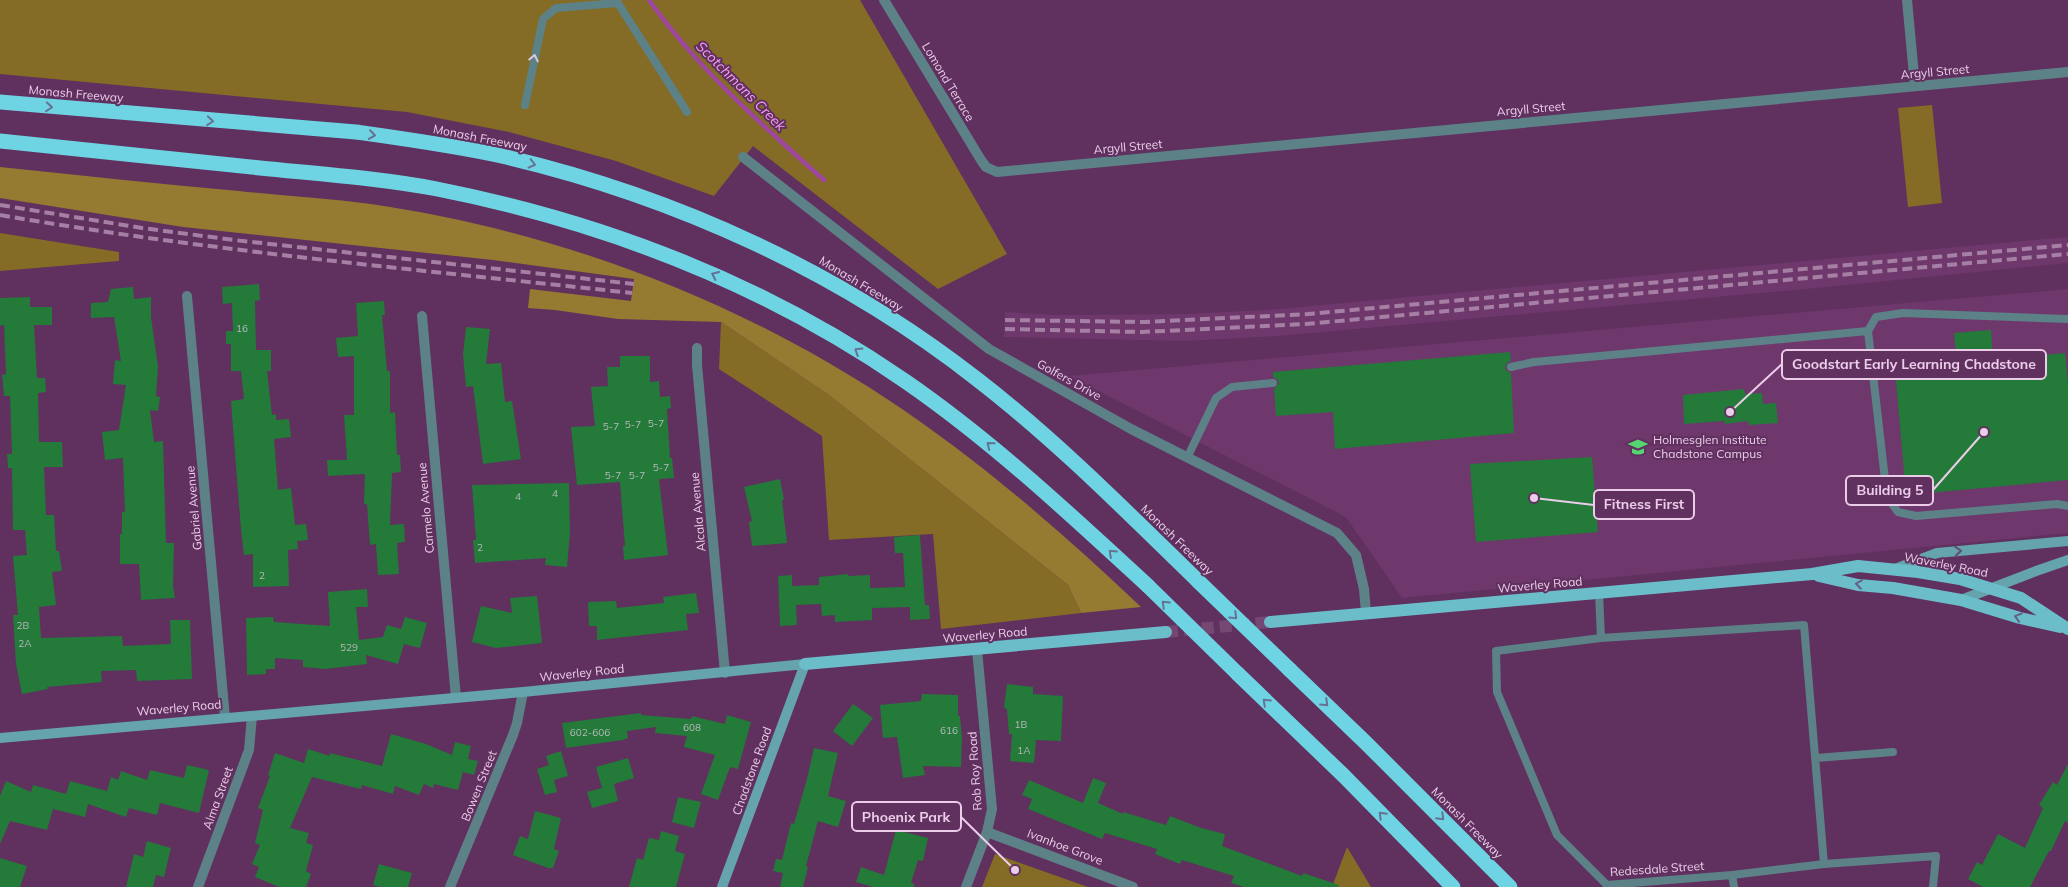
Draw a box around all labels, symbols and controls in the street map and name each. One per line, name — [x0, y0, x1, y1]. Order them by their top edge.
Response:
water label: Scotchmans Creek — [692, 37, 790, 135]
street label: Lomond Terrace — [919, 40, 978, 124]
one-way arrow — [529, 53, 539, 62]
street label: Argyll Street — [1900, 61, 1970, 82]
street label: Monash Freeway — [28, 82, 125, 105]
street label: Argyll Street — [1496, 98, 1566, 119]
one-way arrow — [45, 101, 53, 112]
one-way arrow — [207, 115, 215, 126]
street label: Monash Freeway — [432, 121, 529, 154]
one-way arrow — [368, 129, 377, 139]
street label: Argyll Street — [1093, 136, 1163, 157]
one-way arrow — [528, 158, 537, 169]
street label: Monash Freeway — [817, 253, 906, 315]
one-way arrow — [711, 271, 720, 281]
house number: 16 — [236, 322, 248, 335]
one-way arrow — [855, 348, 864, 358]
callout: Goodstart Early Learning Chadstone — [1782, 350, 2046, 379]
text: Goodstart Early Learning Chadstone — [1792, 355, 2036, 373]
street label: Golfers Drive — [1034, 356, 1104, 403]
house number: 5-7 — [648, 417, 664, 430]
house number: 5-7 — [625, 418, 641, 431]
house number: 5-7 — [603, 420, 619, 433]
place label: Holmesglen Institute Chadstone Campus — [1653, 432, 1767, 461]
school or university icon: Holmesglen Institute Chadstone Campus — [1627, 436, 1649, 458]
one-way arrow — [987, 442, 996, 451]
house number: 5-7 — [653, 461, 669, 474]
street label: Carmelo Avenue — [414, 462, 437, 554]
street label: Gabriel Avenue — [182, 465, 205, 551]
house number: 5-7 — [605, 469, 621, 482]
house number: 5-7 — [629, 469, 645, 482]
street label: Alcala Avenue — [687, 472, 708, 552]
callout: Building 5 — [1846, 476, 1933, 505]
text: Building 5 — [1856, 481, 1924, 499]
house number: 4 — [552, 487, 558, 500]
house number: 4 — [515, 490, 521, 503]
callout: Fitness First — [1594, 490, 1694, 519]
text: Fitness First — [1604, 495, 1685, 513]
street label: Monash Freeway — [1138, 501, 1217, 579]
house number: 2 — [477, 541, 483, 554]
one-way arrow — [1955, 546, 1963, 557]
street label: Waverley Road — [1903, 549, 1989, 580]
one-way arrow — [1108, 550, 1117, 559]
house number: 2 — [259, 569, 265, 582]
street label: Waverley Road — [1497, 573, 1583, 596]
one-way arrow — [1855, 580, 1863, 590]
one-way arrow — [1162, 600, 1171, 609]
one-way arrow — [1228, 610, 1237, 619]
one-way arrow — [2014, 613, 2022, 623]
house number: 2B — [17, 619, 30, 632]
street label: Waverley Road — [942, 623, 1028, 646]
house number: 2A — [18, 637, 32, 650]
house number: 529 — [340, 641, 358, 654]
street label: Waverley Road — [539, 661, 625, 684]
street label: Waverley Road — [136, 696, 222, 719]
one-way arrow — [1320, 697, 1329, 706]
one-way arrow — [1263, 698, 1272, 707]
house number: 1B — [1015, 718, 1028, 731]
house number: 608 — [683, 721, 701, 734]
house number: 616 — [940, 724, 958, 737]
street label: Chadstone Road — [729, 725, 774, 817]
house number: 602-606 — [570, 726, 610, 739]
street label: Rob Roy Road — [964, 731, 985, 811]
house number: 1A — [1017, 744, 1031, 757]
street label: Bowen Street — [458, 748, 500, 823]
street label: Alma Street — [199, 764, 236, 831]
street label: Monash Freeway — [1428, 784, 1507, 862]
callout: Phoenix Park — [852, 802, 961, 831]
text: Phoenix Park — [862, 808, 950, 826]
one-way arrow — [1379, 812, 1388, 821]
one-way arrow — [1435, 812, 1444, 821]
street label: Ivanhoe Grove — [1025, 825, 1105, 868]
street label: Redesdale Street — [1609, 858, 1705, 879]

